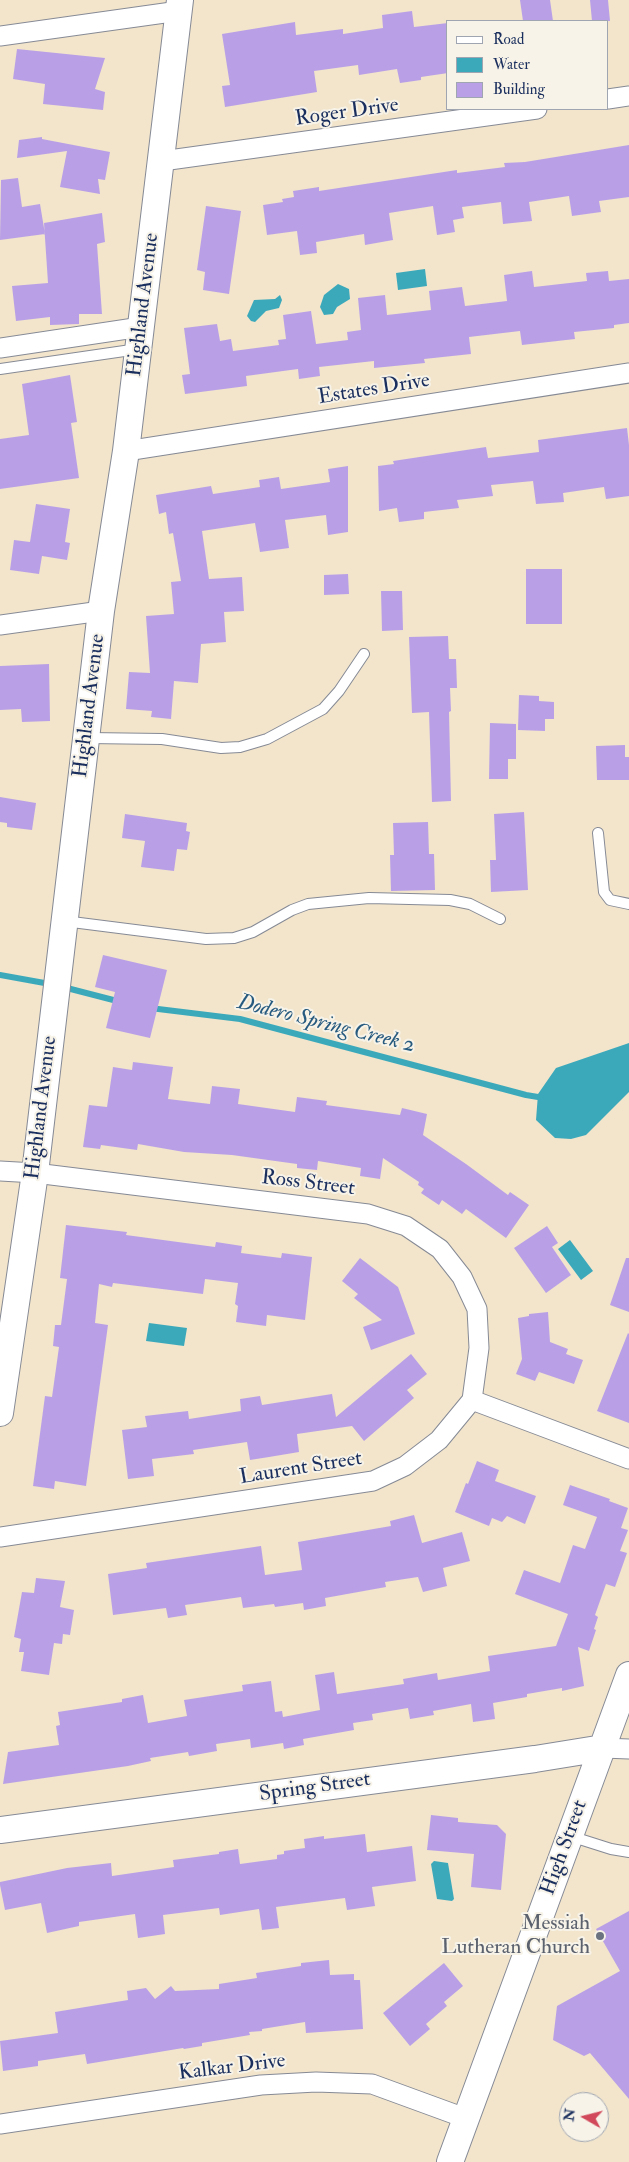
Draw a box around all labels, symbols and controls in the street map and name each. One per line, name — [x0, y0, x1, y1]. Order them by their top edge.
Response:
legend — [446, 20, 609, 110]
text: Road — [493, 30, 524, 49]
text: Water — [493, 55, 530, 74]
text: Building — [493, 80, 545, 99]
street label: Roger Drive — [294, 93, 400, 133]
street label: Highland Avenue — [123, 232, 165, 378]
street label: Estates Drive — [316, 369, 432, 411]
street label: Highland Avenue — [69, 633, 111, 779]
water label: Dodero Spring Creek 2 — [235, 990, 417, 1060]
street label: Highland Avenue — [21, 1035, 63, 1181]
street label: Ross Street — [260, 1166, 356, 1202]
street label: Laurent Street — [238, 1447, 364, 1491]
street label: Spring Street — [258, 1768, 372, 1808]
street label: High Street — [536, 1797, 594, 1899]
place label: Messiah Lutheran Church — [441, 1911, 590, 1961]
marker: Messiah Lutheran Church — [594, 1930, 606, 1942]
street label: Kalkar Drive — [177, 2049, 287, 2087]
north arrow — [559, 2092, 609, 2142]
text: N — [560, 2108, 579, 2122]

